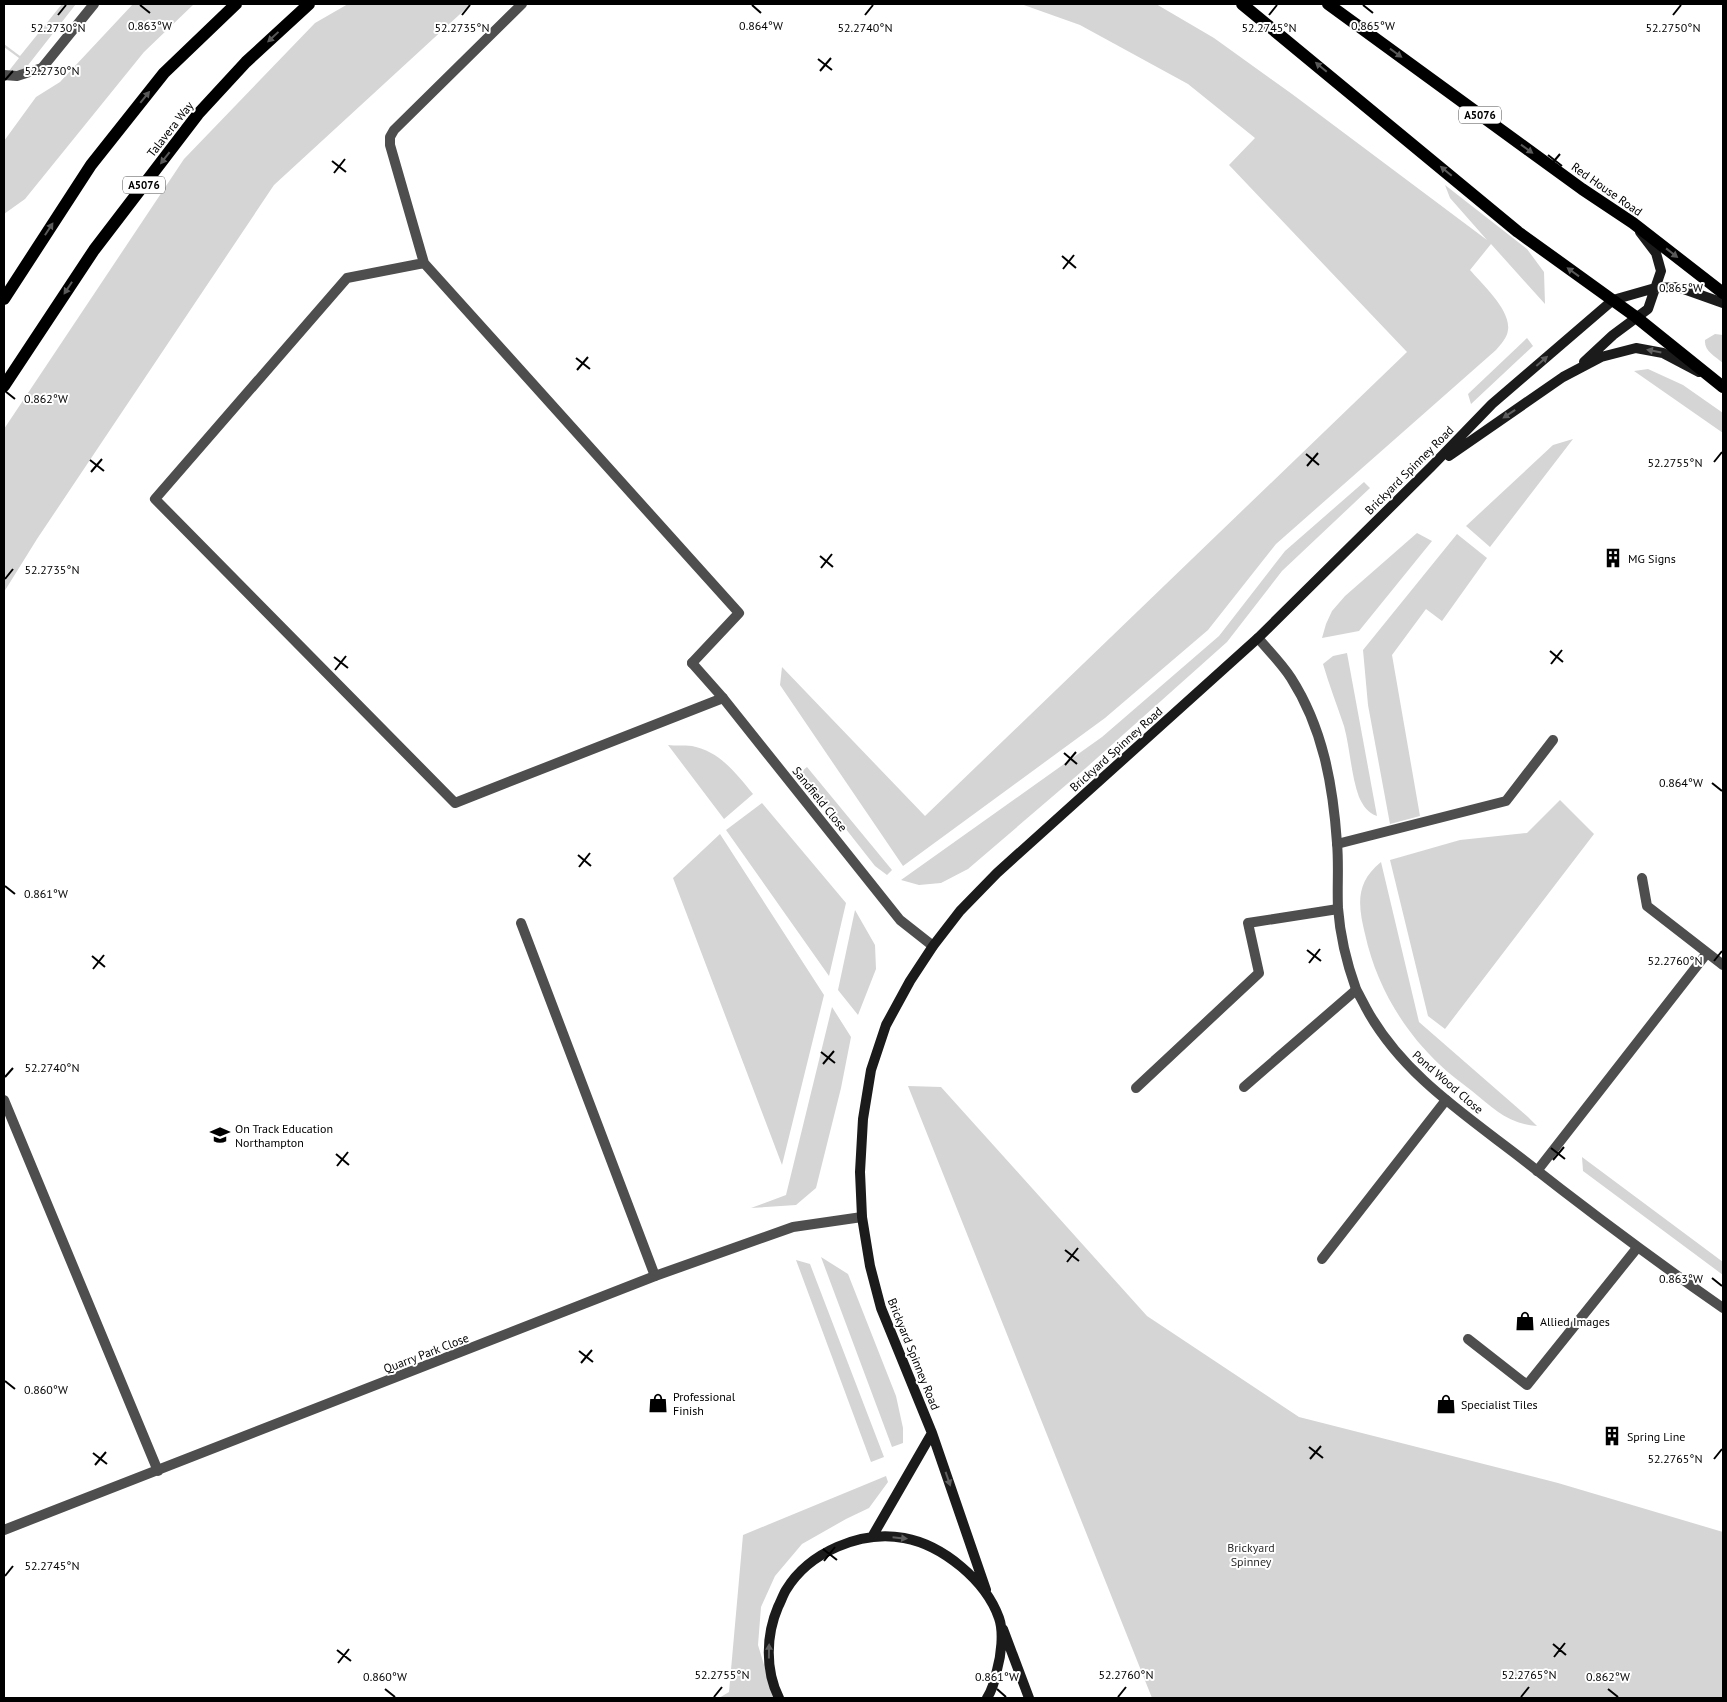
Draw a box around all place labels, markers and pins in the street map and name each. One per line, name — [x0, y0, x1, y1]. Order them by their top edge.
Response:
building icon: MG Signs — [1602, 547, 1624, 569]
place label: MG Signs — [1628, 551, 1676, 566]
place label: On Track Education Northampton — [235, 1121, 333, 1150]
school or university icon: On Track Education Northampton — [209, 1124, 231, 1146]
shop icon: Allied Images — [1514, 1310, 1536, 1332]
place label: Allied Images — [1540, 1314, 1610, 1329]
place label: Professional Finish — [673, 1389, 736, 1418]
shop icon: Professional Finish — [647, 1392, 669, 1414]
shop icon: Specialist Tiles — [1435, 1393, 1457, 1415]
place label: Specialist Tiles — [1461, 1397, 1538, 1412]
building icon: Spring Line — [1601, 1425, 1623, 1447]
place label: Spring Line — [1627, 1429, 1685, 1444]

